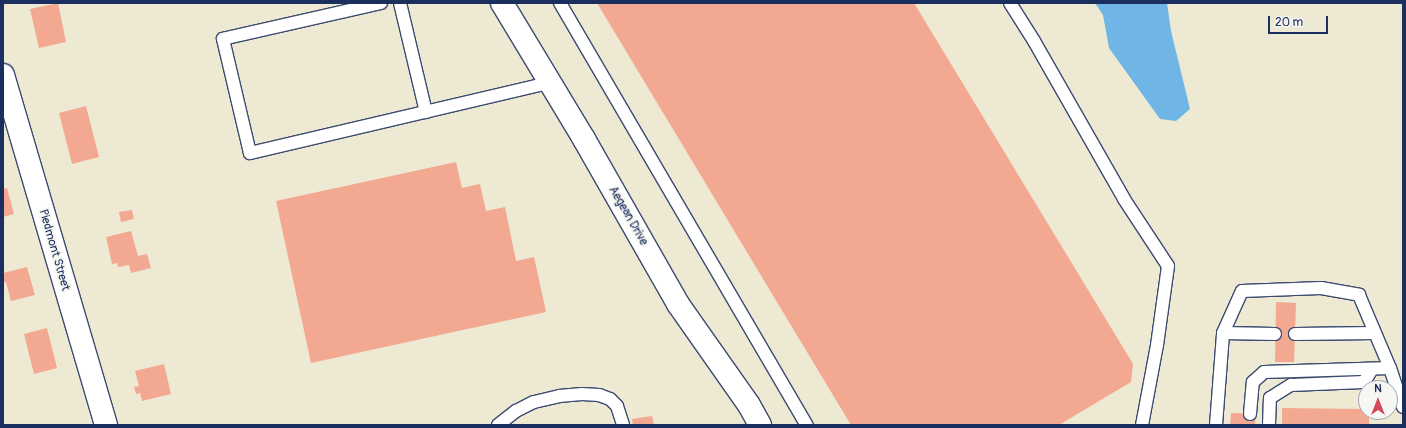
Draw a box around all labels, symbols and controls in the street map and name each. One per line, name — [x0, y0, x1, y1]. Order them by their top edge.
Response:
scale bar — [1270, 8, 1330, 34]
text: 20 m — [1275, 15, 1303, 30]
street label: Aegean Drive — [605, 184, 651, 248]
street label: Piedmont Street — [35, 208, 73, 292]
north arrow — [1358, 380, 1398, 420]
text: N — [1374, 382, 1382, 395]

